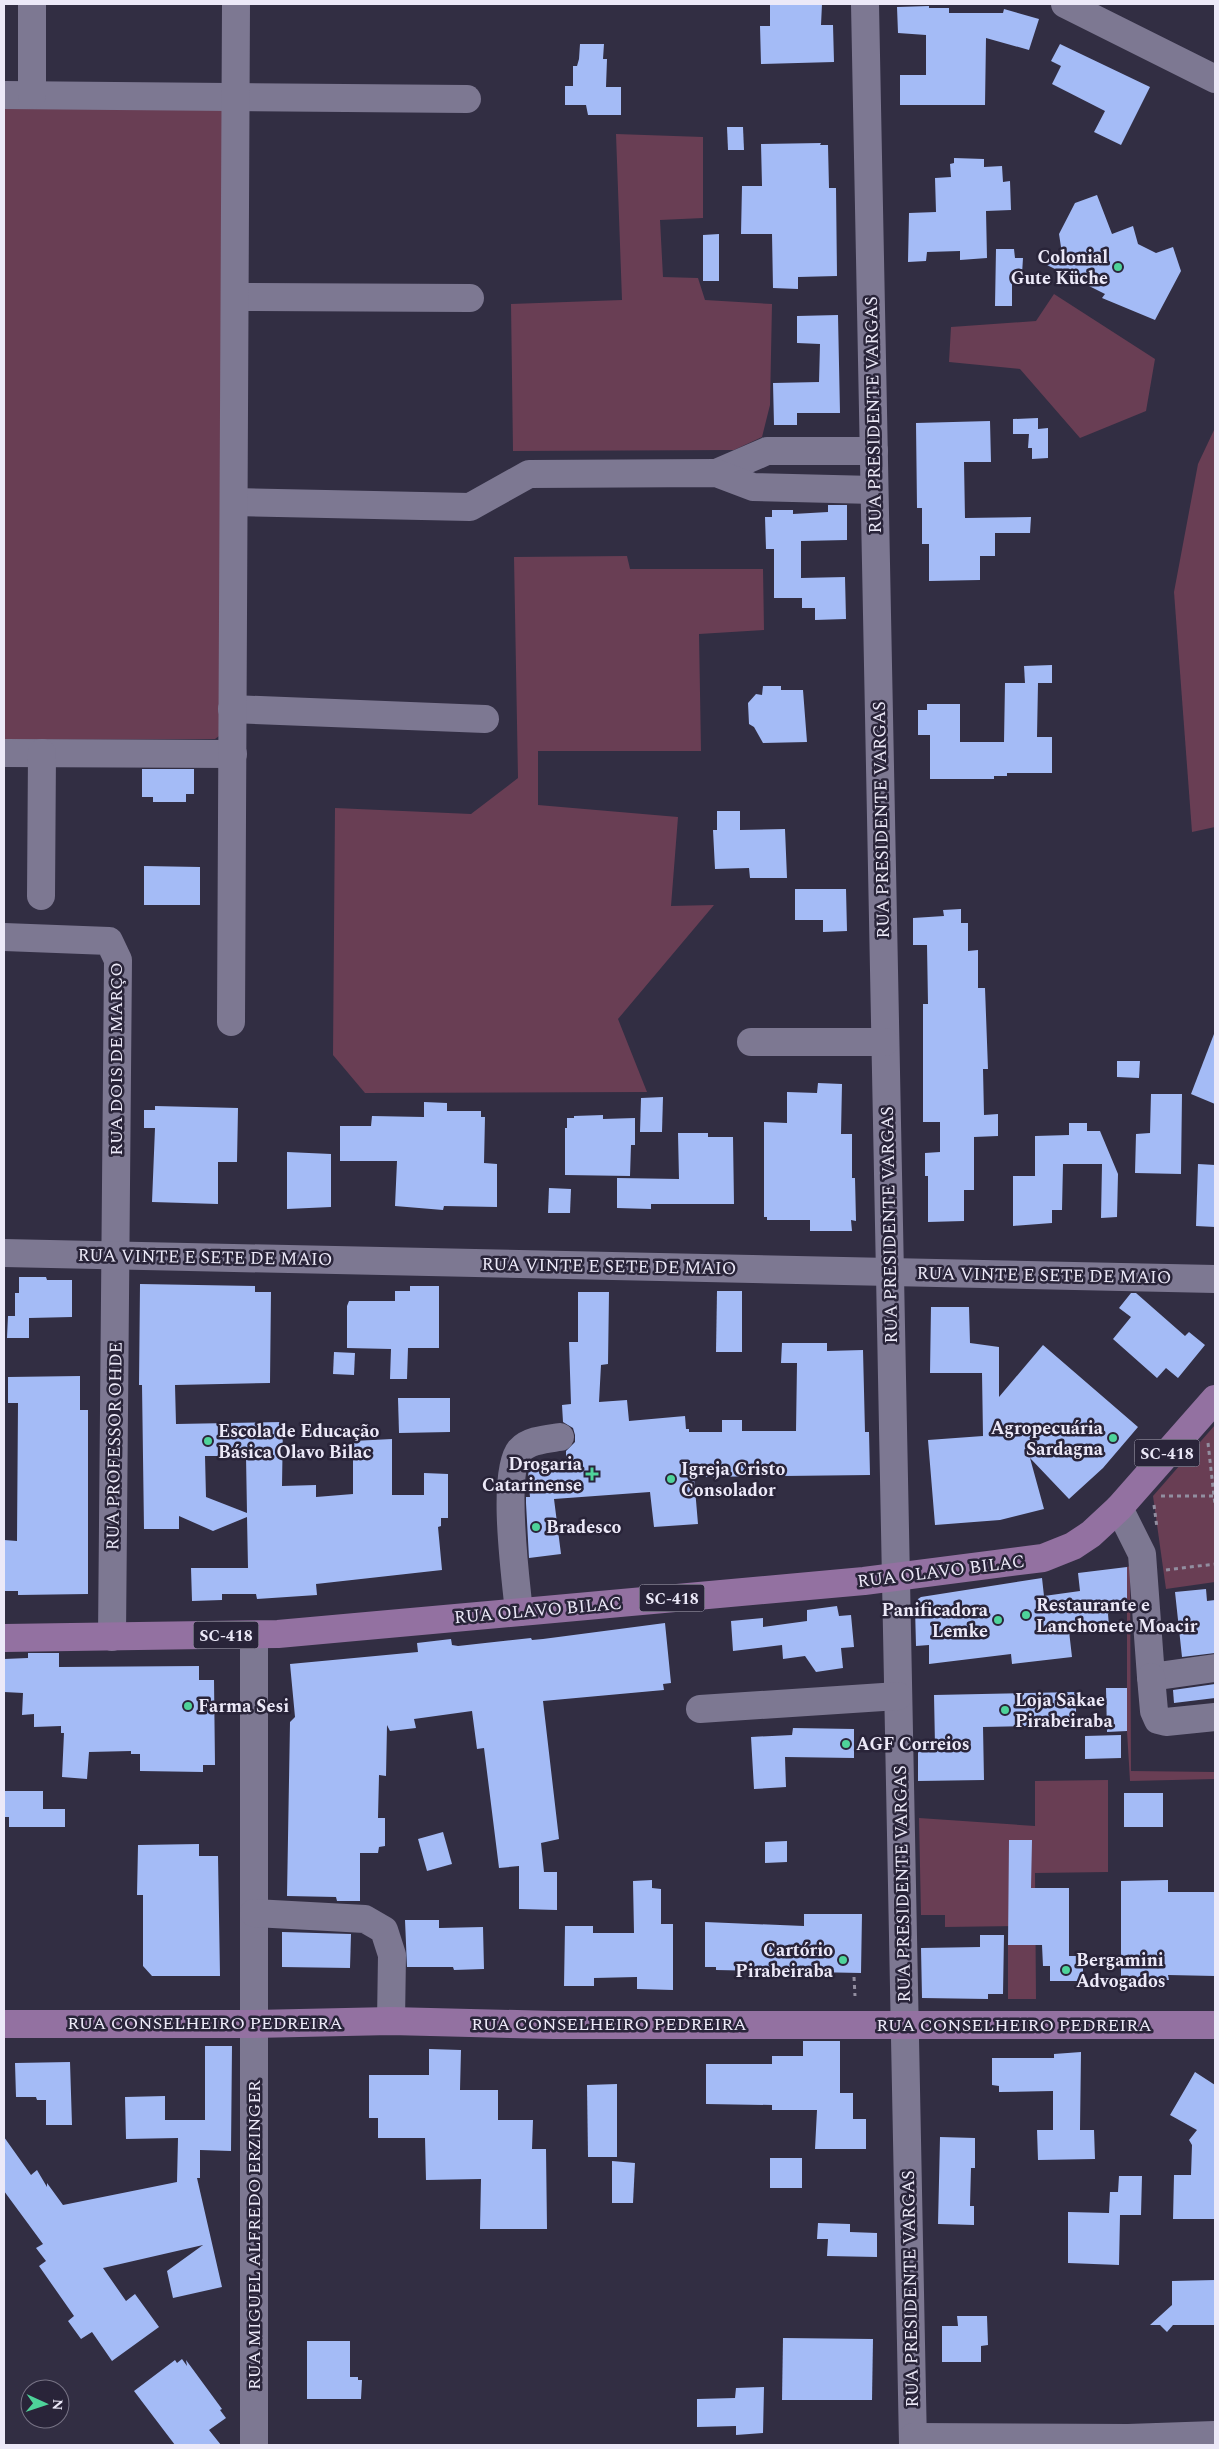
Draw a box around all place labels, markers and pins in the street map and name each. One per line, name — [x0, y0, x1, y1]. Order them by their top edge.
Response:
place label: Colonial Gute Küche — [1011, 244, 1108, 292]
marker: Colonial Gute Küche — [1112, 261, 1124, 273]
place label: Agropecuária Sardagna — [991, 1415, 1104, 1463]
place label: Escola de Educação Básica Olavo Bilac — [218, 1418, 379, 1466]
marker: Agropecuária Sardagna — [1107, 1432, 1119, 1444]
marker: Escola de Educação Básica Olavo Bilac — [202, 1435, 214, 1447]
place label: Drogaria Catarinense — [482, 1451, 583, 1499]
place label: Igreja Cristo Consolador — [681, 1456, 785, 1504]
marker: Drogaria Catarinense — [586, 1468, 598, 1480]
marker: Igreja Cristo Consolador — [665, 1473, 677, 1485]
place label: Bradesco — [546, 1514, 622, 1541]
marker: Bradesco — [530, 1521, 542, 1533]
place label: Restaurante e Lanchonete Moacir — [1036, 1592, 1198, 1640]
place label: Panificadora Lemke — [882, 1597, 989, 1645]
marker: Restaurante e Lanchonete Moacir — [1020, 1609, 1032, 1621]
marker: Panificadora Lemke — [992, 1614, 1004, 1626]
place label: Loja Sakae Pirabeiraba — [1015, 1687, 1113, 1735]
place label: Farma Sesi — [198, 1693, 289, 1720]
marker: Farma Sesi — [182, 1700, 194, 1712]
marker: Loja Sakae Pirabeiraba — [999, 1704, 1011, 1716]
place label: AGF Correios — [856, 1731, 970, 1758]
marker: AGF Correios — [840, 1738, 852, 1750]
place label: Cartório Pirabeiraba — [735, 1937, 834, 1985]
place label: Bergamini Advogados — [1076, 1947, 1166, 1995]
marker: Cartório Pirabeiraba — [837, 1954, 849, 1966]
marker: Bergamini Advogados — [1060, 1964, 1072, 1976]

